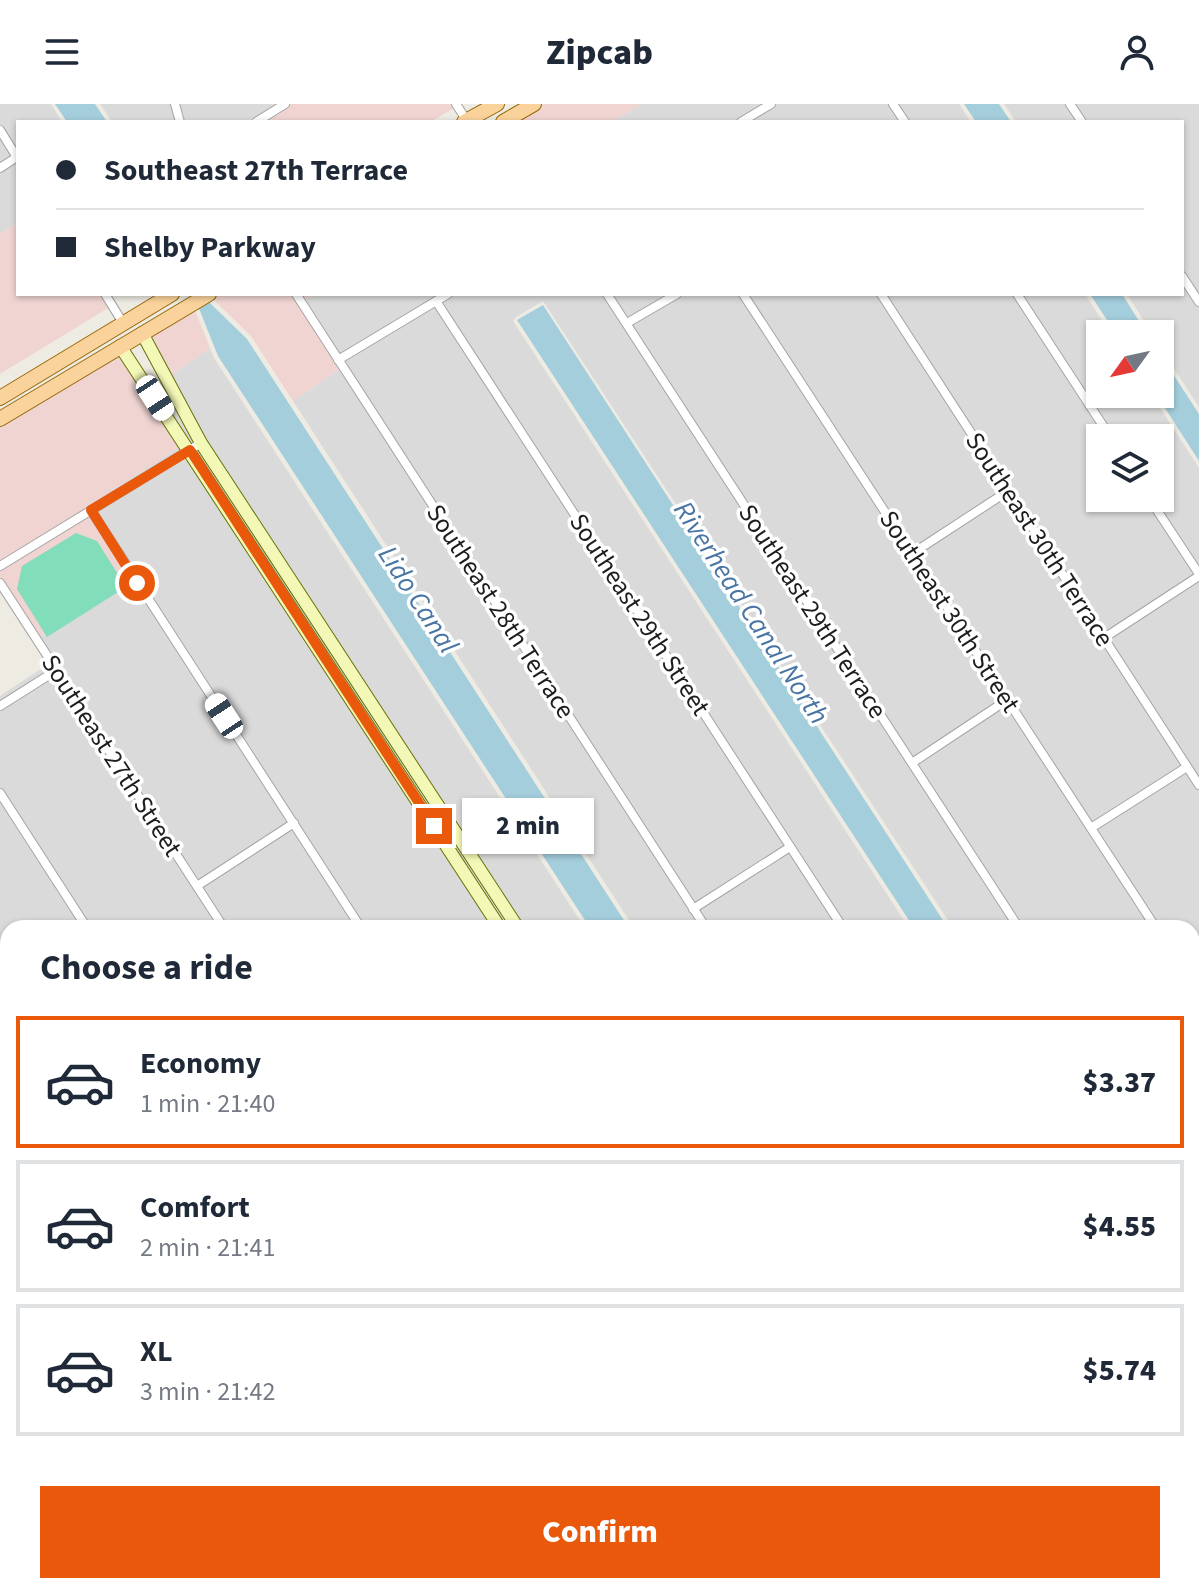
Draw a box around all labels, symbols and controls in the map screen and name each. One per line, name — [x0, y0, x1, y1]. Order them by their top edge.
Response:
text: Zipcab — [546, 27, 653, 78]
icon: menu — [40, 30, 84, 74]
icon: person — [1115, 30, 1159, 74]
text: Southeast 27th Terrace — [104, 149, 408, 192]
text: Shelby Parkway — [104, 226, 316, 269]
north arrow — [1086, 320, 1174, 408]
map controls — [1086, 320, 1174, 512]
car — [132, 371, 178, 425]
button: layers — [1086, 424, 1174, 512]
street label: Southeast 30th Terrace — [956, 425, 1123, 654]
water label: Riverhead Canal North — [664, 493, 838, 732]
street label: Southeast 28th Terrace — [417, 497, 584, 726]
street label: Southeast 29th Terrace — [729, 497, 896, 726]
street label: Southeast 30th Street — [870, 503, 1029, 720]
street label: Southeast 29th Street — [560, 506, 719, 723]
water label: Lido Canal — [368, 538, 468, 661]
route start — [119, 565, 155, 601]
street label: Southeast 27th Street — [32, 647, 191, 864]
car — [201, 689, 247, 743]
callout: 2 min — [462, 798, 594, 854]
text: 2 min — [496, 807, 560, 844]
route end — [416, 808, 452, 844]
text: Choose a ride — [40, 942, 253, 993]
text: Economy — [140, 1042, 261, 1085]
icon: car — [44, 1046, 116, 1118]
text: $3.37 — [1083, 1061, 1156, 1104]
text: 1 min · 21:40 — [140, 1085, 275, 1122]
text: Comfort — [140, 1186, 250, 1229]
icon: car — [44, 1190, 116, 1262]
text: $4.55 — [1083, 1205, 1156, 1248]
text: 2 min · 21:41 — [140, 1229, 275, 1266]
text: XL — [140, 1330, 173, 1373]
icon: car — [44, 1334, 116, 1406]
text: $5.74 — [1083, 1349, 1156, 1392]
text: 3 min · 21:42 — [140, 1373, 275, 1410]
button: Confirm — [40, 1486, 1160, 1578]

